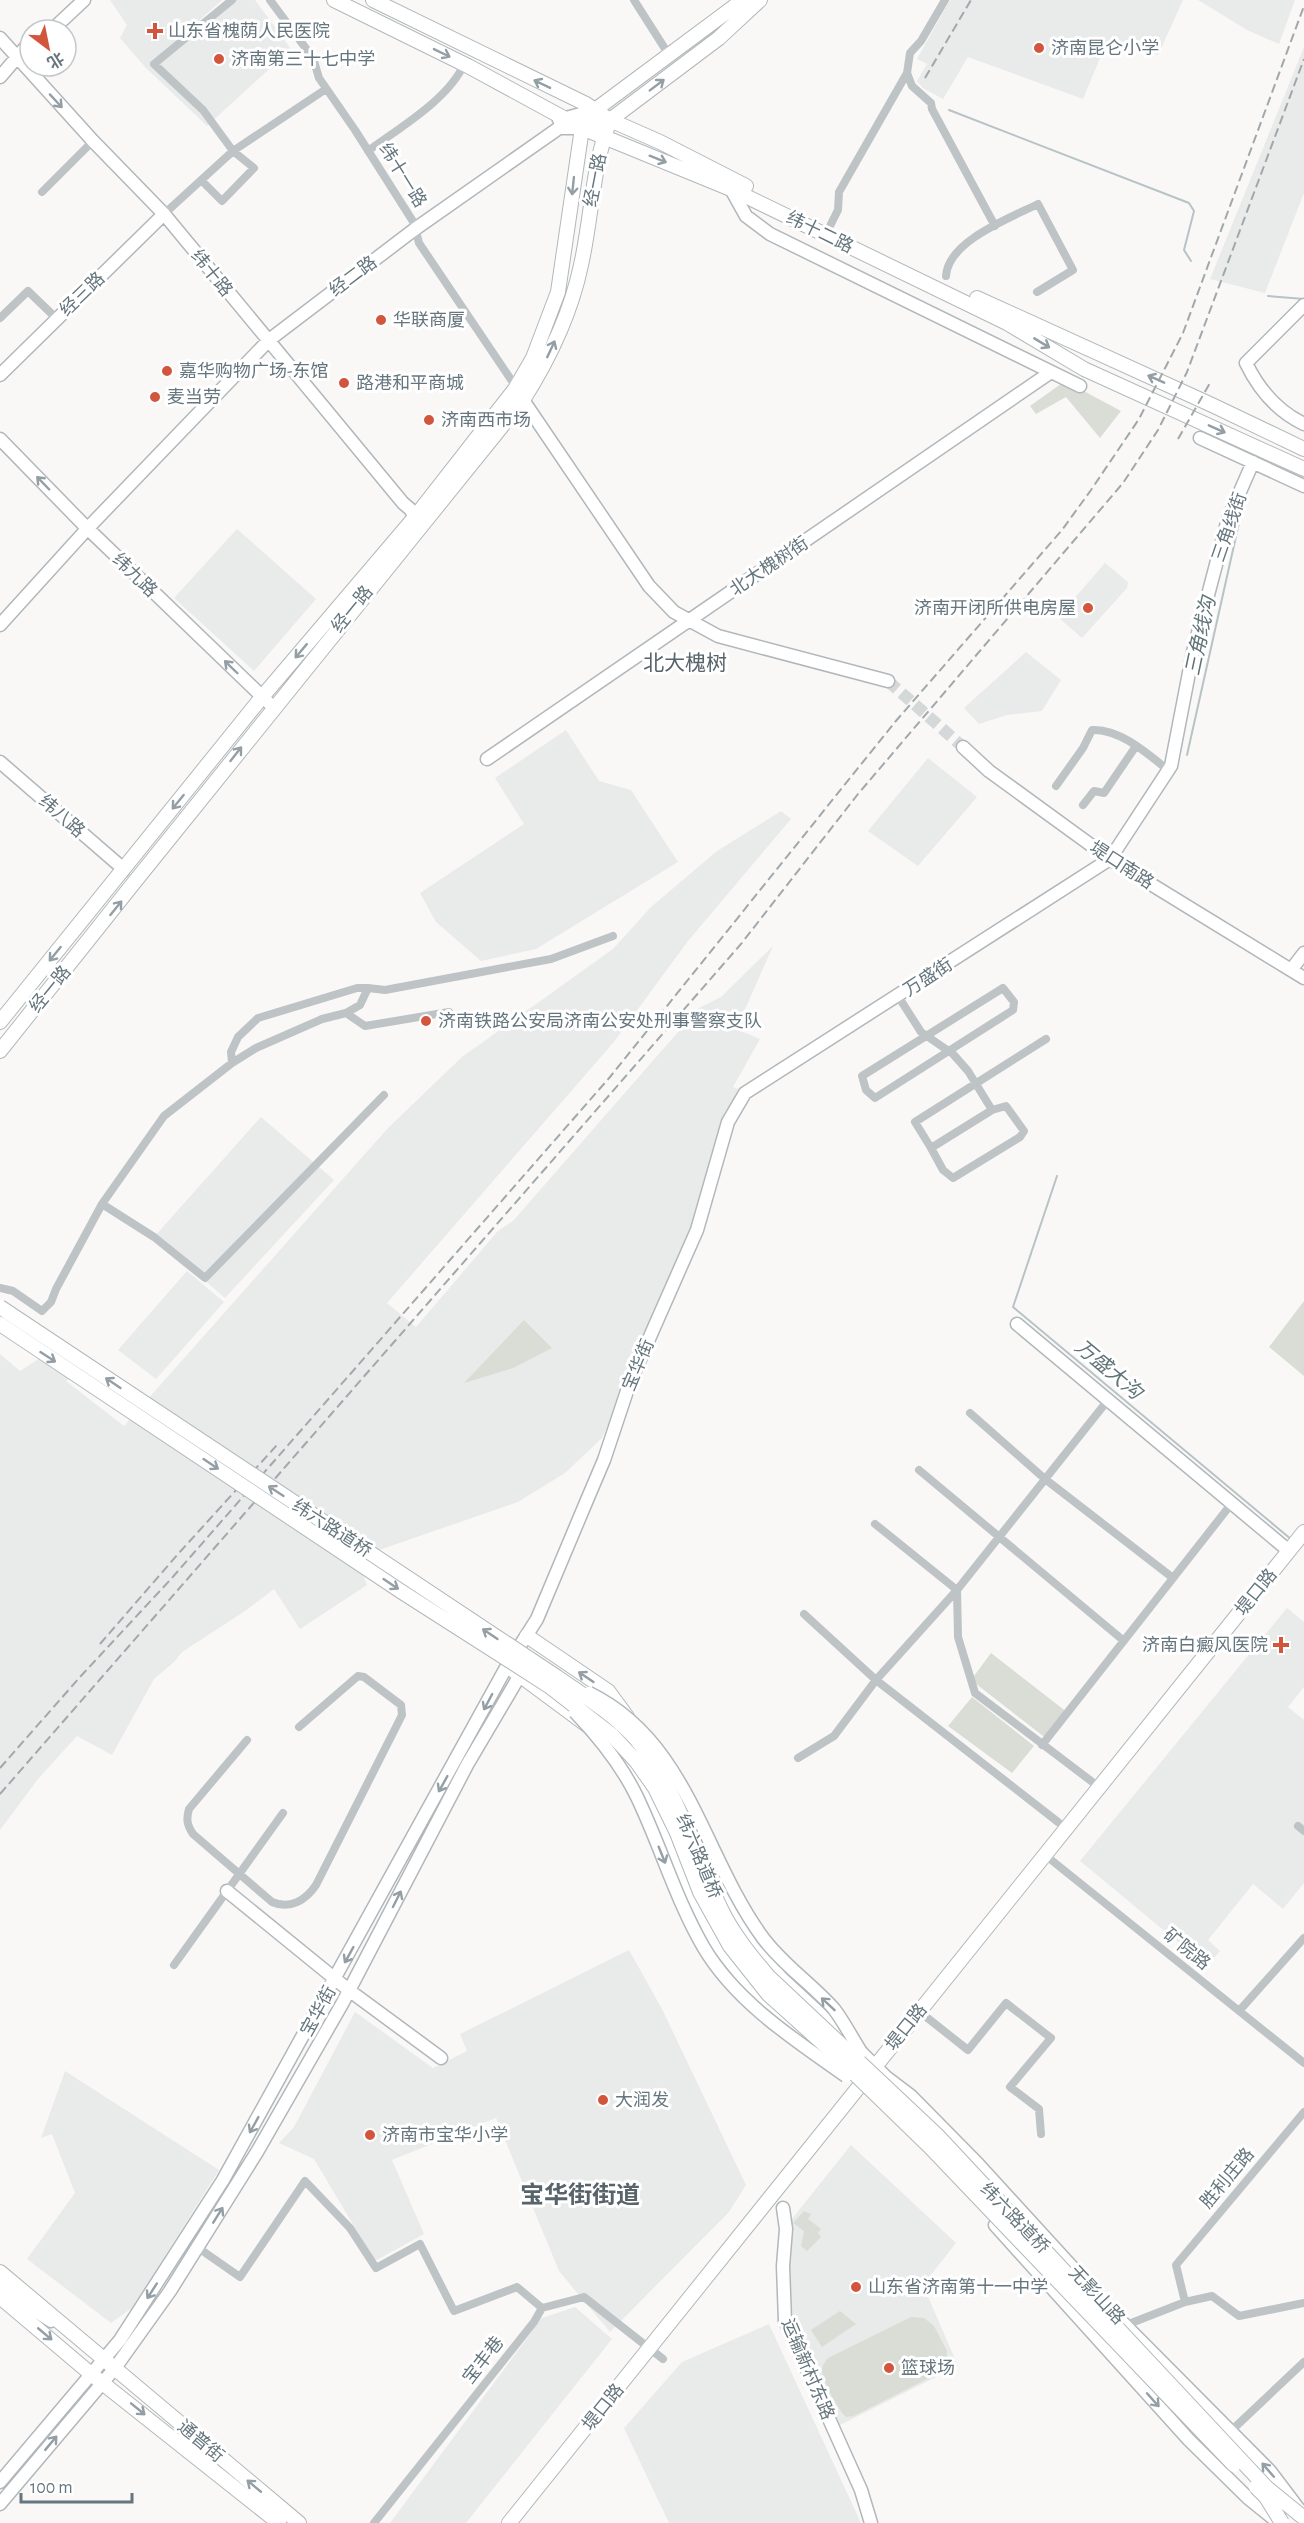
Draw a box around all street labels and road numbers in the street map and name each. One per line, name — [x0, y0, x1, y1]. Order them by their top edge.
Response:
street label: 纬十一路 — [375, 139, 431, 211]
street label: 经一路 — [580, 152, 610, 208]
street label: 纬十二路 — [783, 207, 857, 257]
street label: 纬十路 — [187, 246, 237, 300]
street label: 经二路 — [325, 252, 381, 300]
street label: 经三路 — [56, 268, 108, 320]
street label: 三角线街 — [1208, 490, 1250, 564]
street label: 北大槐树街 — [726, 533, 812, 599]
street label: 纬九路 — [109, 549, 161, 601]
street label: 经一路 — [327, 582, 377, 636]
street label: 纬八路 — [35, 791, 89, 841]
street label: 堤口南路 — [1086, 837, 1158, 893]
street label: 万盛街 — [900, 954, 956, 1000]
street label: 经一路 — [25, 962, 75, 1016]
street label: 宝华街 — [618, 1336, 658, 1394]
street label: 纬六路道桥 — [289, 1495, 375, 1561]
street label: 堤口路 — [1231, 1565, 1281, 1619]
street label: 纬六路道桥 — [672, 1811, 726, 1901]
street label: 矿院路 — [1160, 1924, 1214, 1974]
street label: 宝华街 — [296, 1983, 340, 2039]
street label: 堤口路 — [881, 2000, 931, 2054]
street label: 胜利庄路 — [1196, 2144, 1258, 2212]
street label: 纬六路道桥 — [977, 2179, 1053, 2257]
street label: 无影山路 — [1065, 2262, 1129, 2328]
street label: 运输新村东路 — [778, 2315, 838, 2423]
street label: 宝丰巷 — [458, 2333, 508, 2387]
street label: 堤口路 — [578, 2380, 628, 2434]
street label: 通普街 — [174, 2416, 228, 2466]

